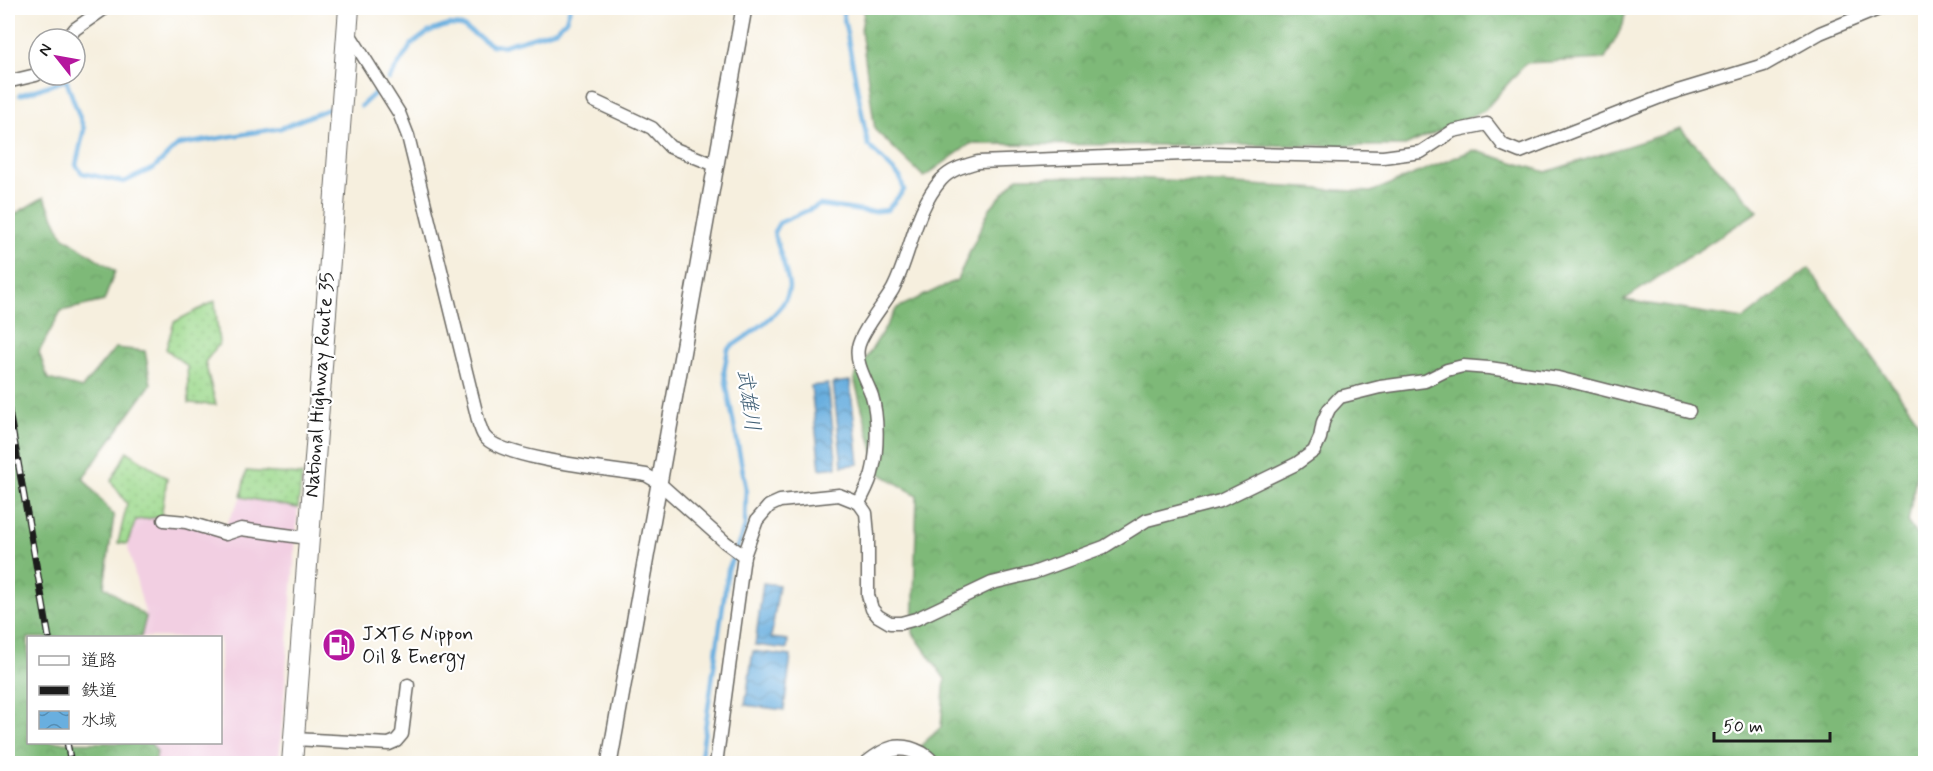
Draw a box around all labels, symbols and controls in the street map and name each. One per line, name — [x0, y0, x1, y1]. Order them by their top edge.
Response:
north arrow — [27, 27, 87, 87]
text: N — [34, 40, 57, 60]
street label: National Highway Route 35 — [299, 271, 341, 499]
water label: 武雄川 — [730, 367, 766, 433]
place label: JXTG Nippon Oil & Energy — [362, 621, 474, 672]
fuel station icon: JXTG Nippon Oil & Energy — [321, 627, 357, 663]
legend — [27, 636, 222, 744]
text: 道路 — [81, 649, 117, 673]
text: 鉄道 — [81, 679, 117, 703]
scale bar — [1714, 705, 1830, 743]
text: 水域 — [81, 709, 117, 733]
text: 50 m — [1723, 715, 1763, 739]

